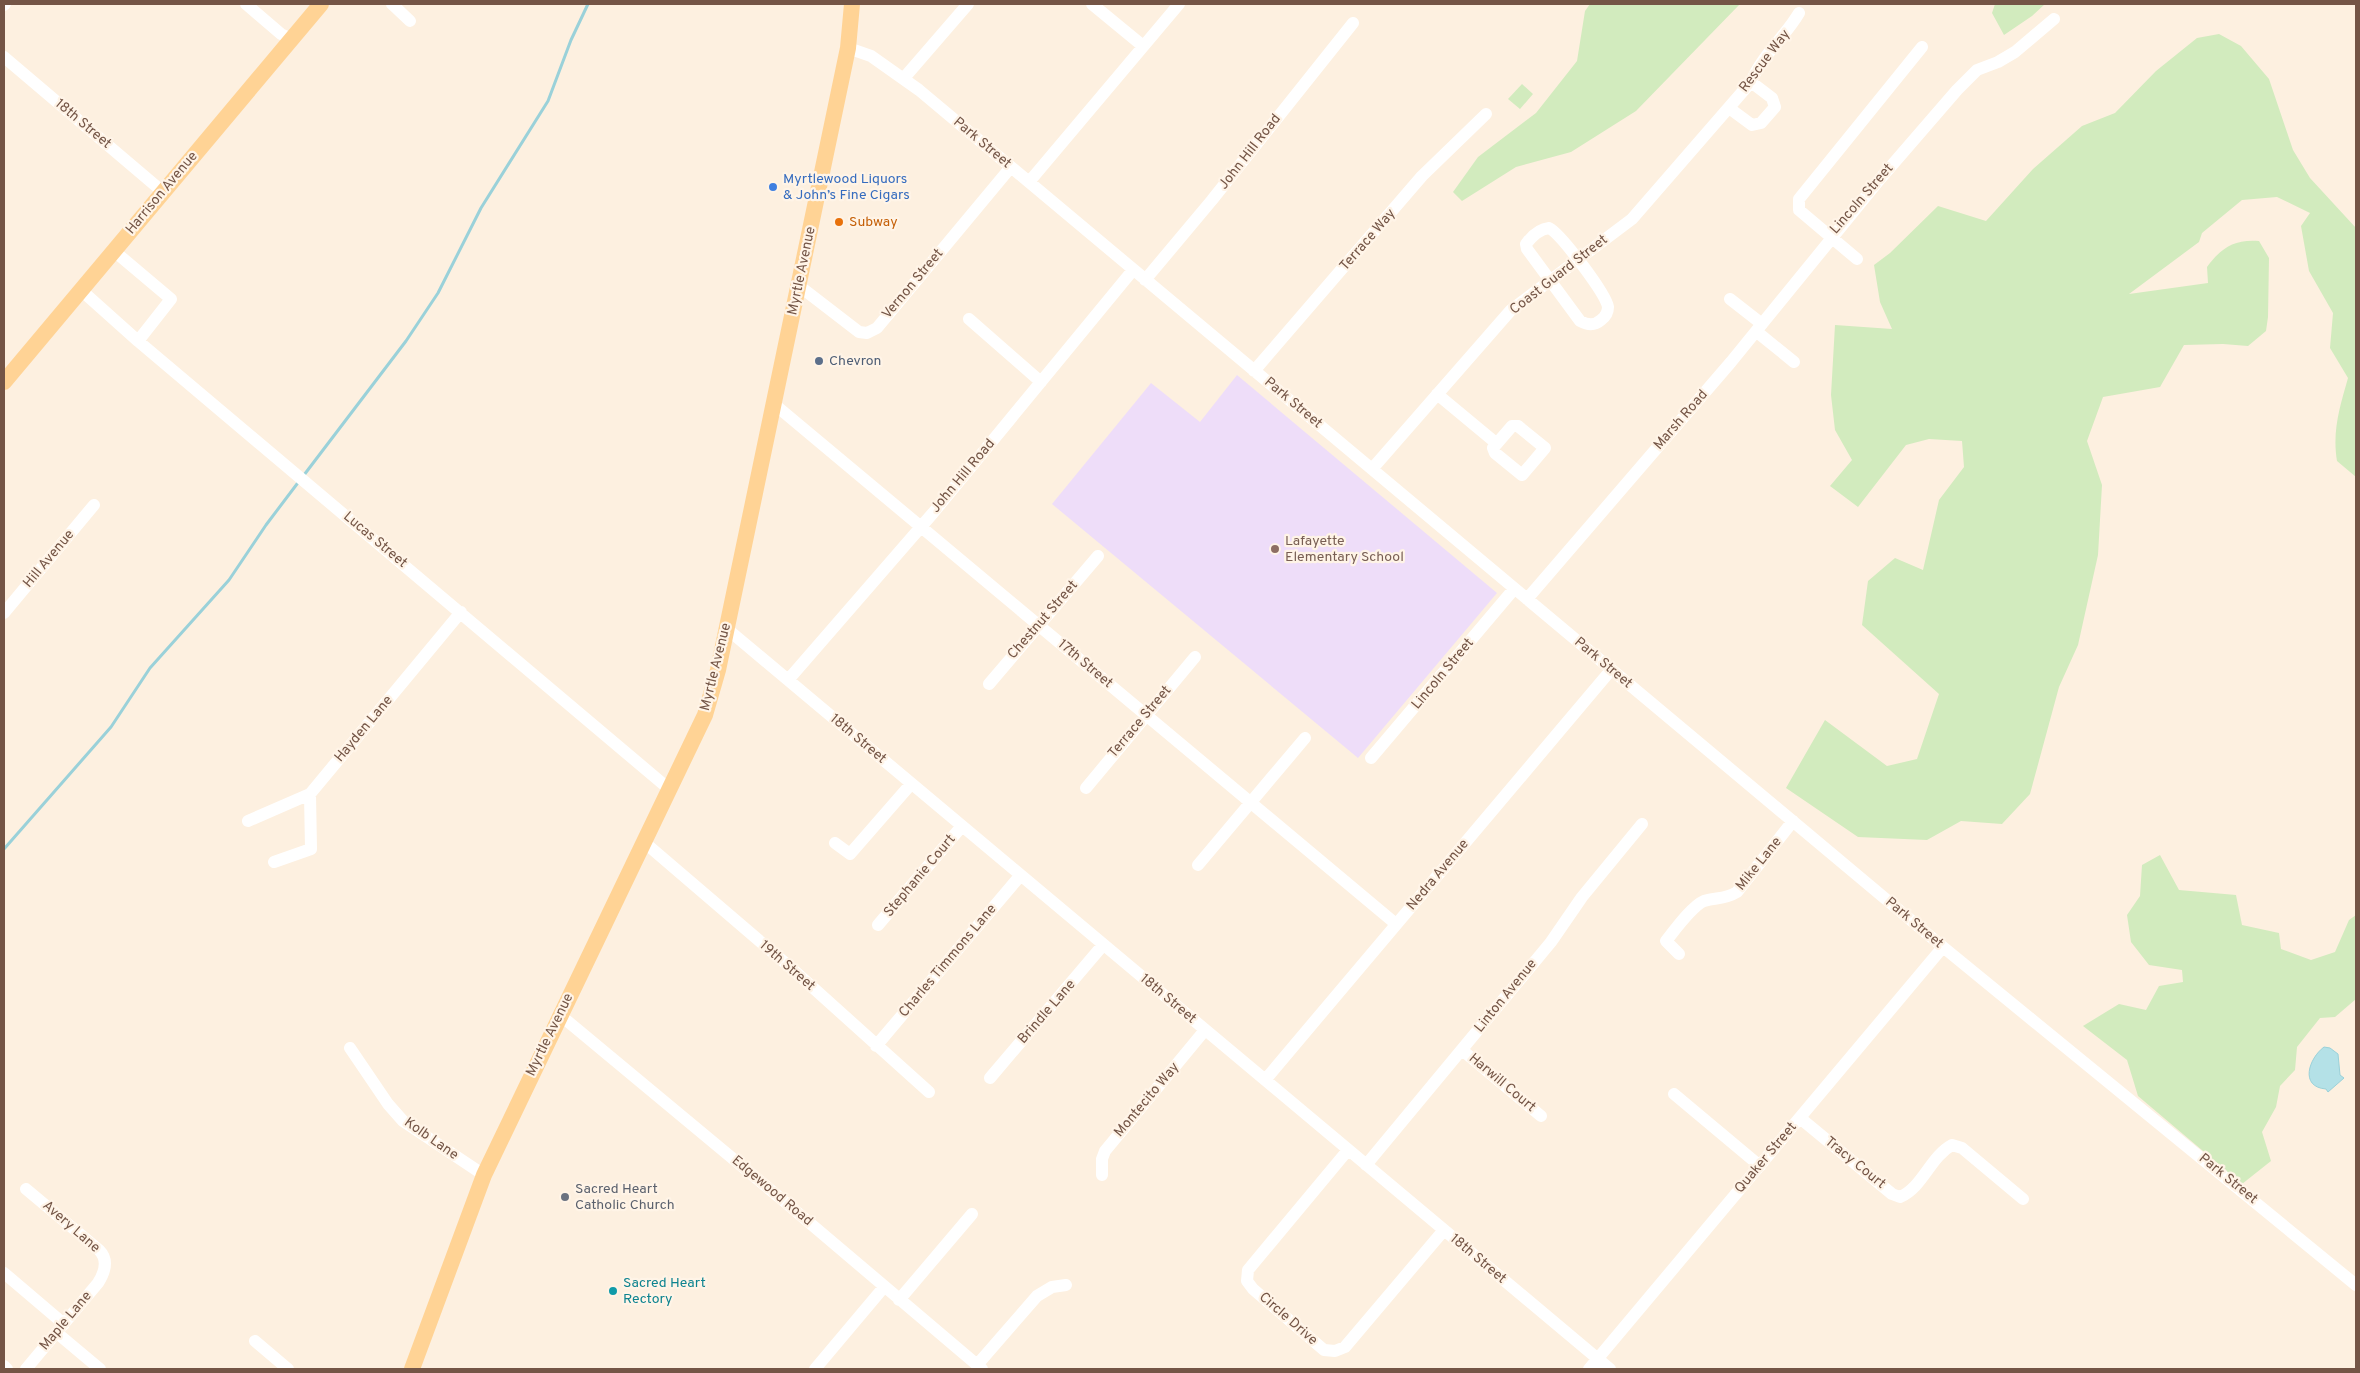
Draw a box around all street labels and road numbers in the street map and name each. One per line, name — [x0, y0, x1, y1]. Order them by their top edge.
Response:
street label: Rescue Way — [1736, 26, 1794, 96]
street label: 18th Street — [51, 96, 115, 152]
street label: John Hill Road — [1215, 111, 1285, 193]
street label: Park Street — [949, 114, 1015, 172]
street label: Harrison Avenue — [122, 148, 202, 238]
street label: Lincoln Street — [1827, 160, 1897, 238]
street label: Terrace Way — [1336, 206, 1400, 274]
street label: Myrtle Avenue — [784, 225, 820, 317]
street label: Coast Guard Street — [1507, 232, 1611, 318]
street label: Vernon Street — [879, 245, 947, 323]
street label: Park Street — [1260, 374, 1326, 432]
street label: Marsh Road — [1650, 387, 1712, 453]
street label: John Hill Road — [927, 436, 999, 516]
street label: Lucas Street — [340, 508, 410, 572]
street label: Hill Avenue — [20, 527, 78, 591]
street label: Chestnut Street — [1004, 577, 1082, 663]
street label: Myrtle Avenue — [697, 621, 735, 713]
street label: Park Street — [1570, 634, 1636, 692]
street label: Lincoln Street — [1408, 635, 1478, 713]
street label: 17th Street — [1054, 636, 1116, 692]
street label: Terrace Street — [1105, 682, 1175, 762]
street label: Hayden Lane — [331, 692, 397, 766]
street label: 18th Street — [826, 711, 890, 767]
street label: Stephanie Court — [881, 831, 959, 921]
street label: Mike Lane — [1732, 834, 1786, 894]
street label: Nedra Avenue — [1403, 836, 1473, 914]
street label: Park Street — [1881, 894, 1947, 952]
street label: Charles Timmons Lane — [896, 901, 1000, 1021]
street label: 19th Street — [756, 937, 818, 995]
street label: Linton Avenue — [1471, 956, 1541, 1036]
street label: 18th Street — [1136, 971, 1200, 1027]
street label: Brindle Lane — [1014, 976, 1080, 1048]
street label: Myrtle Avenue — [523, 991, 577, 1079]
street label: Harwill Court — [1465, 1050, 1539, 1116]
street label: Montecito Way — [1111, 1059, 1183, 1141]
street label: Kolb Lane — [401, 1114, 461, 1164]
street label: Quaker Street — [1731, 1119, 1801, 1197]
street label: Tracy Court — [1821, 1133, 1889, 1193]
street label: Park Street — [2195, 1150, 2261, 1208]
street label: Edgewood Road — [728, 1152, 816, 1230]
street label: Avery Lane — [39, 1197, 103, 1257]
street label: 18th Street — [1446, 1231, 1510, 1287]
street label: Maple Lane — [36, 1288, 96, 1354]
street label: Circle Drive — [1255, 1289, 1321, 1349]

